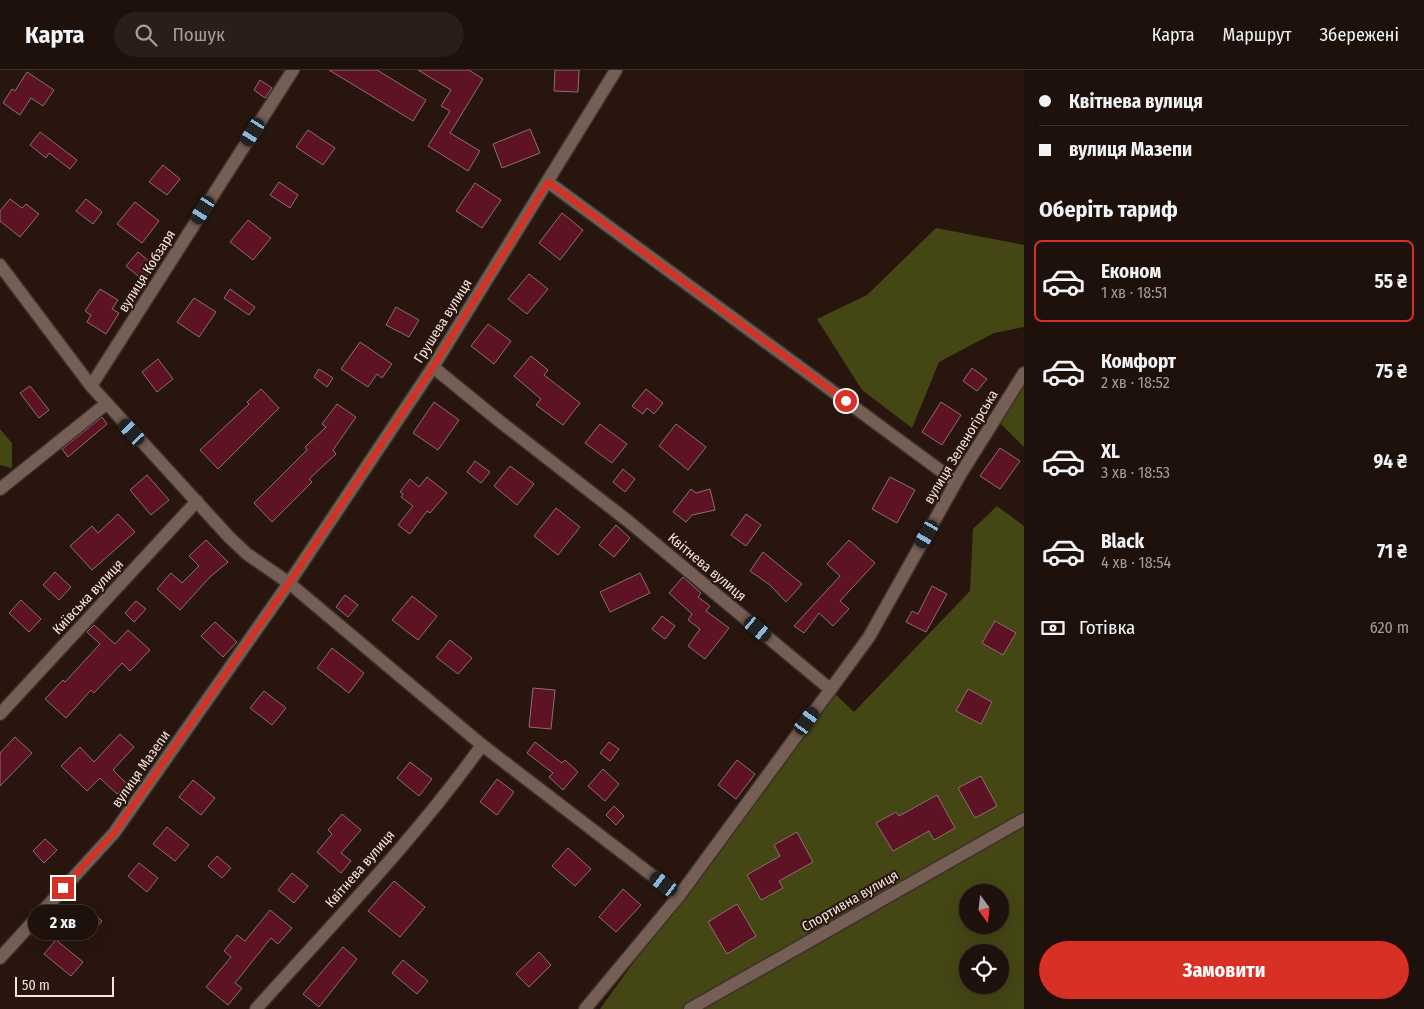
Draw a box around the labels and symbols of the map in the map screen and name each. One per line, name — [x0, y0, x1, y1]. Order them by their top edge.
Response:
car — [238, 115, 267, 149]
car — [188, 193, 217, 227]
street label: вулиця Кобзаря — [115, 227, 179, 315]
street label: Грушева вулиця — [410, 276, 476, 366]
street label: вулиця Зеленогірська — [920, 387, 1002, 507]
route start — [835, 390, 857, 412]
car — [116, 416, 147, 448]
car — [913, 517, 940, 551]
street label: Квітнева вулиця — [664, 529, 750, 605]
street label: Київська вулиця — [49, 556, 127, 638]
car — [741, 614, 774, 644]
car — [792, 704, 821, 738]
street label: вулиця Мазепи — [108, 727, 174, 811]
street label: Квітнева вулиця — [322, 827, 398, 911]
street label: Спортивна вулиця — [799, 866, 901, 936]
car — [647, 869, 680, 899]
route end — [52, 877, 74, 899]
north arrow — [959, 884, 1009, 934]
callout: 2 хв — [28, 906, 98, 940]
scale bar — [15, 974, 114, 997]

